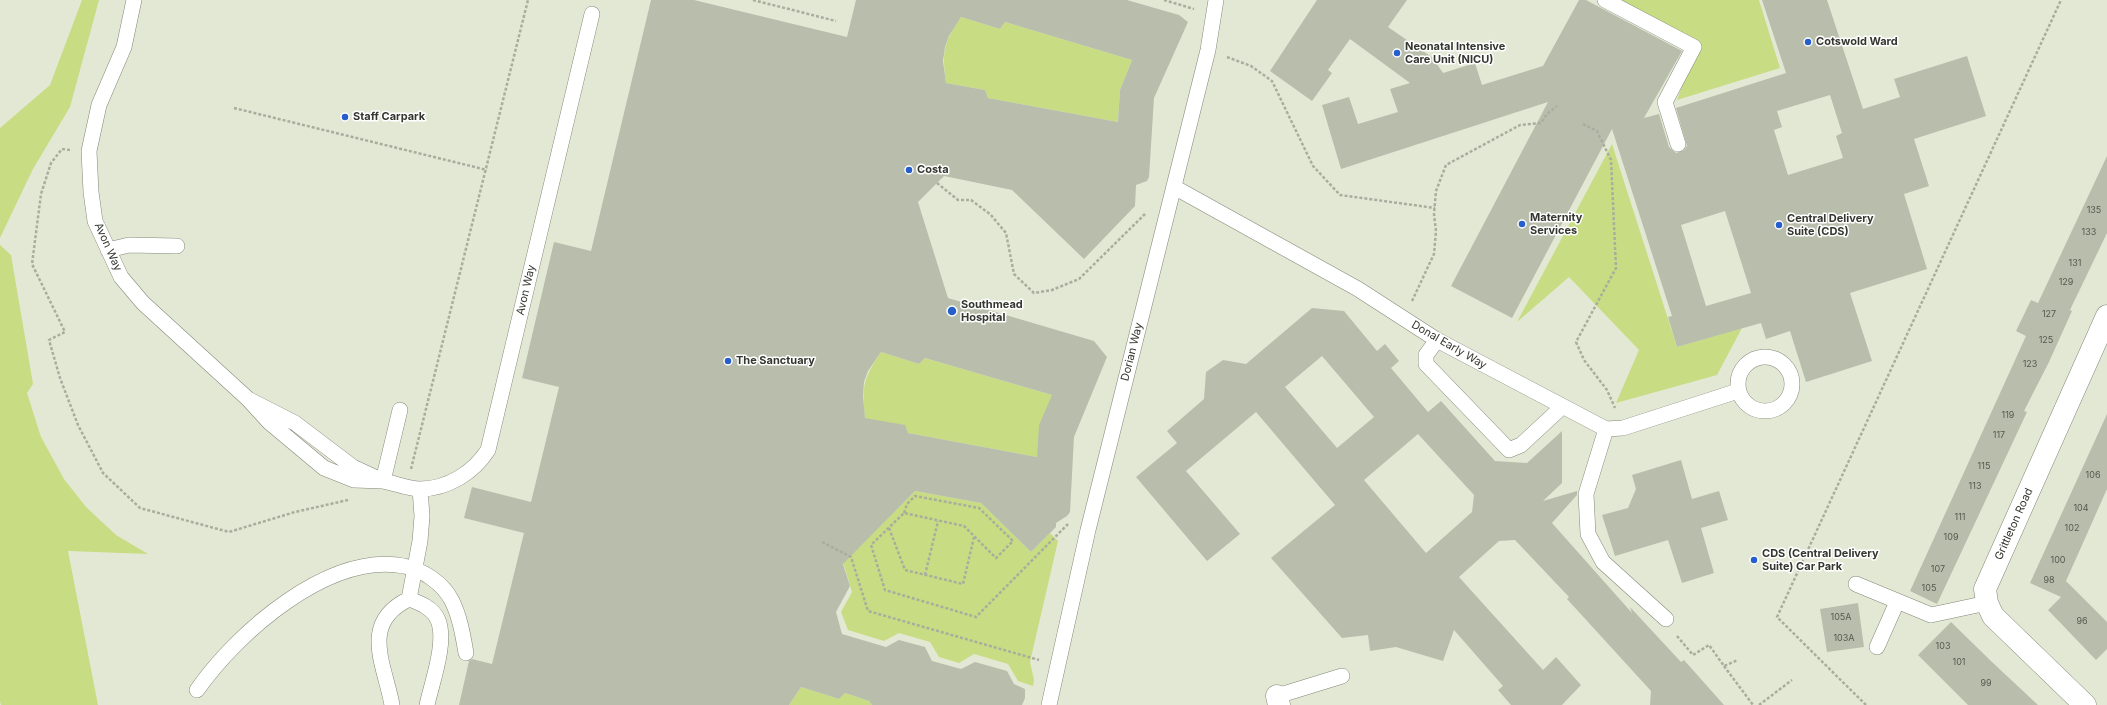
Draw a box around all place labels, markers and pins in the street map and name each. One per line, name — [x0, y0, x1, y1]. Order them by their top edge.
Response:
place label: Cotswold Ward — [1816, 35, 1898, 49]
marker: Cotswold Ward — [1803, 37, 1813, 47]
place label: Neonatal Intensive Care Unit (NICU) — [1405, 40, 1505, 66]
marker: Neonatal Intensive Care Unit (NICU) — [1392, 48, 1402, 58]
place label: Staff Carpark — [353, 110, 425, 124]
marker: Staff Carpark — [340, 112, 350, 122]
place label: Costa — [917, 163, 949, 177]
marker: Costa — [904, 165, 914, 175]
place label: Maternity Services — [1530, 211, 1582, 237]
place label: Central Delivery Suite (CDS) — [1787, 212, 1874, 238]
marker: Maternity Services — [1517, 219, 1527, 229]
marker: Central Delivery Suite (CDS) — [1774, 220, 1784, 230]
place label: Southmead Hospital — [961, 298, 1023, 324]
marker: Southmead Hospital — [946, 305, 958, 317]
place label: The Sanctuary — [736, 354, 815, 368]
marker: The Sanctuary — [723, 356, 733, 366]
place label: CDS (Central Delivery Suite) Car Park — [1762, 547, 1879, 573]
marker: CDS (Central Delivery Suite) Car Park — [1749, 555, 1759, 565]

